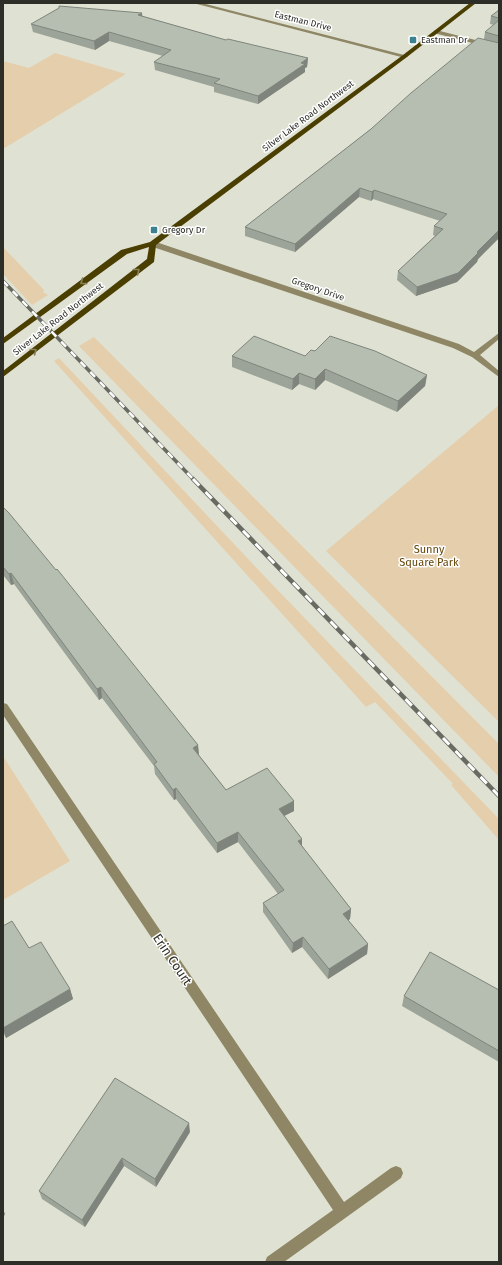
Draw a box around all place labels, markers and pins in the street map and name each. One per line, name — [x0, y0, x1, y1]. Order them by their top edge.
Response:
marker: Eastman Dr — [408, 35, 418, 45]
place label: Eastman Dr — [421, 35, 468, 45]
marker: Gregory Dr — [149, 225, 159, 235]
place label: Gregory Dr — [162, 225, 206, 235]

